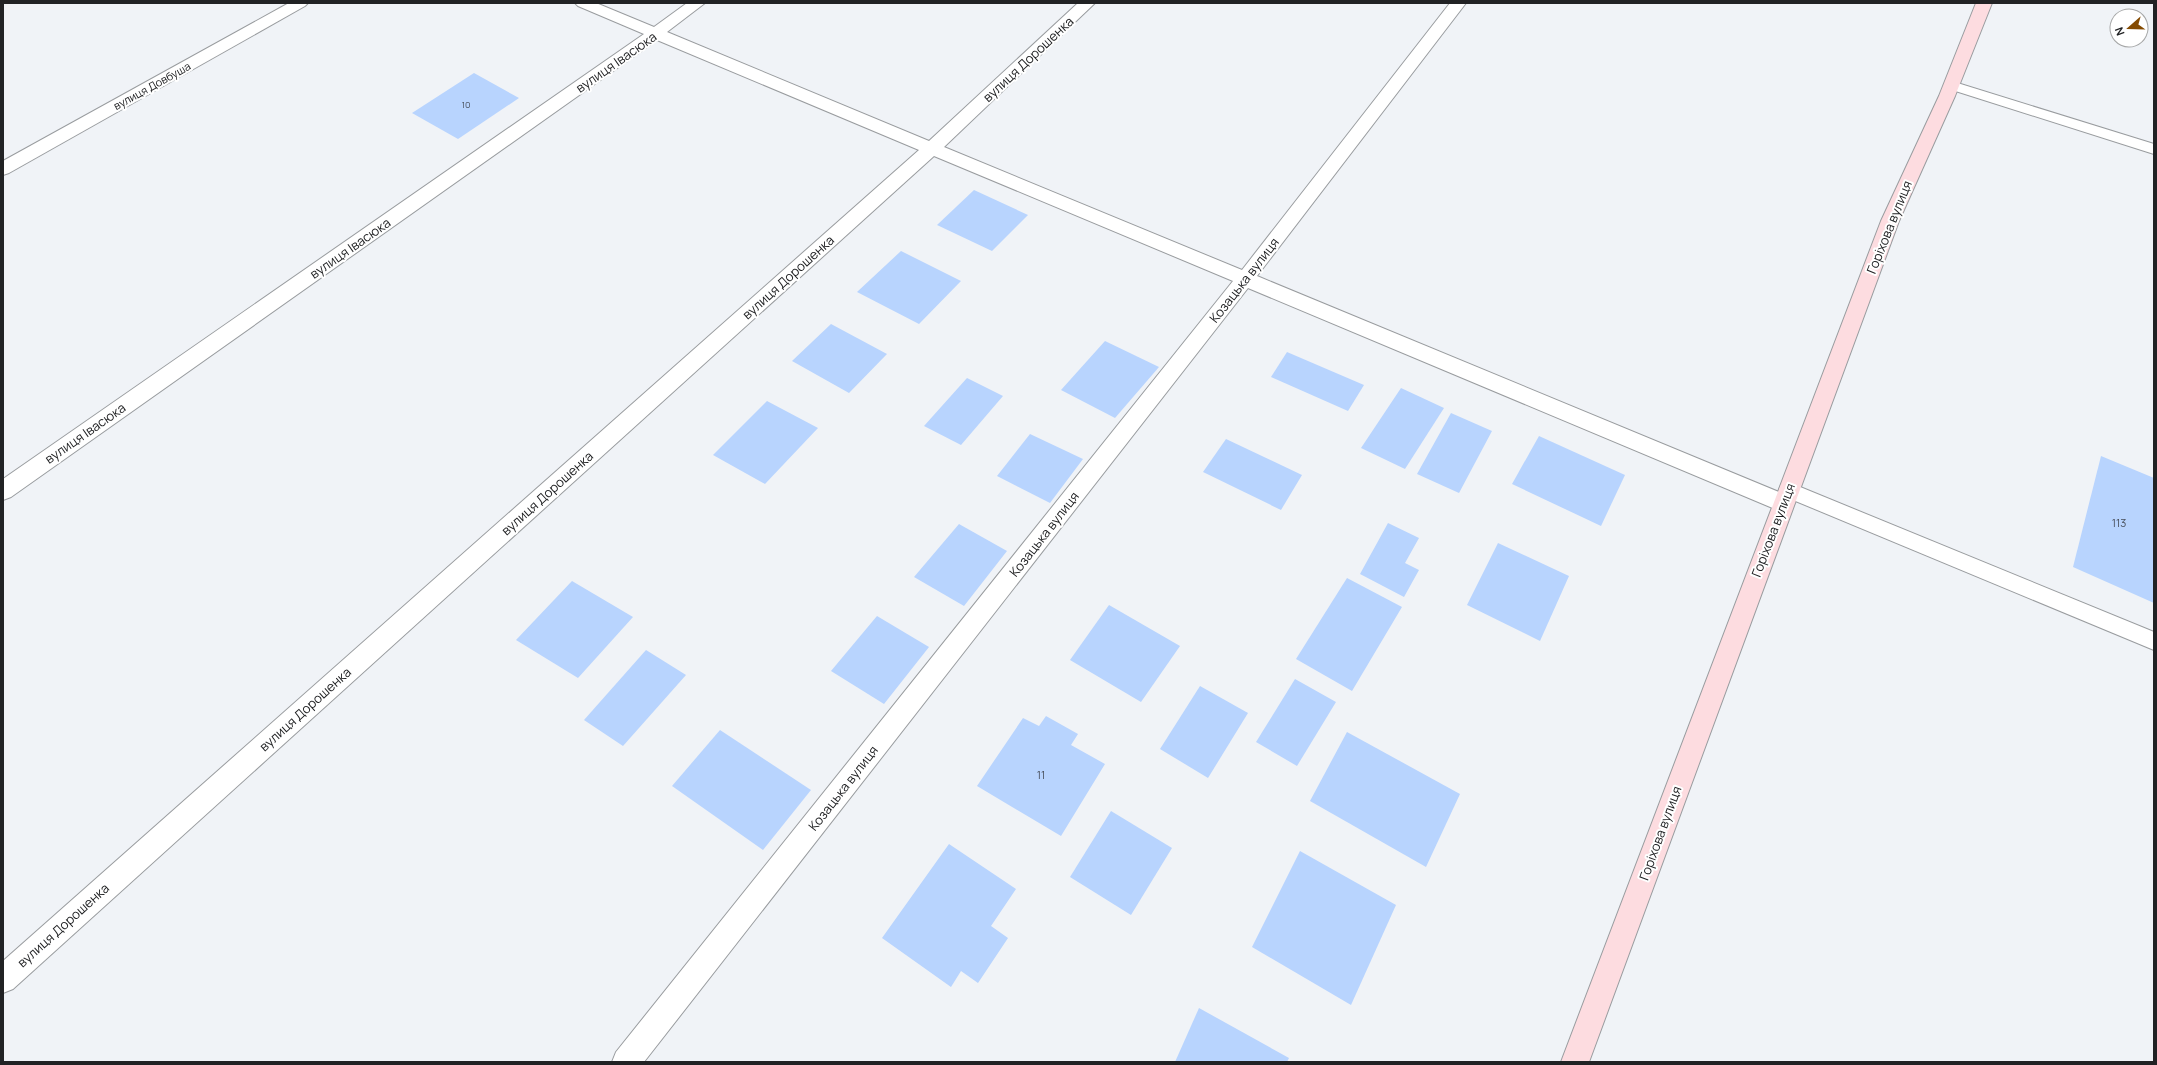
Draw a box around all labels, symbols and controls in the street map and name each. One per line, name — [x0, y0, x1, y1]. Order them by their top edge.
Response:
north arrow — [2109, 8, 2149, 48]
street label: вулиця Дорошенка — [979, 12, 1077, 106]
text: N — [2111, 25, 2128, 38]
street label: вулиця Івасюка — [572, 27, 660, 97]
street label: вулиця Довбуша — [110, 58, 193, 113]
house number: 10 — [462, 98, 471, 111]
street label: Горіхова вулиця — [1862, 178, 1916, 276]
street label: вулиця Івасюка — [306, 213, 394, 283]
street label: вулиця Дорошенка — [738, 231, 838, 323]
street label: Козацька вулиця — [1205, 234, 1283, 326]
street label: вулиця Івасюка — [41, 398, 129, 468]
street label: вулиця Дорошенка — [497, 447, 597, 539]
street label: Горіхова вулиця — [1747, 481, 1799, 579]
street label: Козацька вулиця — [1005, 488, 1083, 580]
house number: 113 — [2112, 515, 2126, 530]
street label: вулиця Дорошенка — [255, 663, 355, 755]
street label: Козацька вулиця — [804, 742, 882, 834]
house number: 11 — [1037, 767, 1045, 782]
street label: Горіхова вулиця — [1635, 783, 1685, 883]
street label: вулиця Дорошенка — [13, 879, 113, 971]

